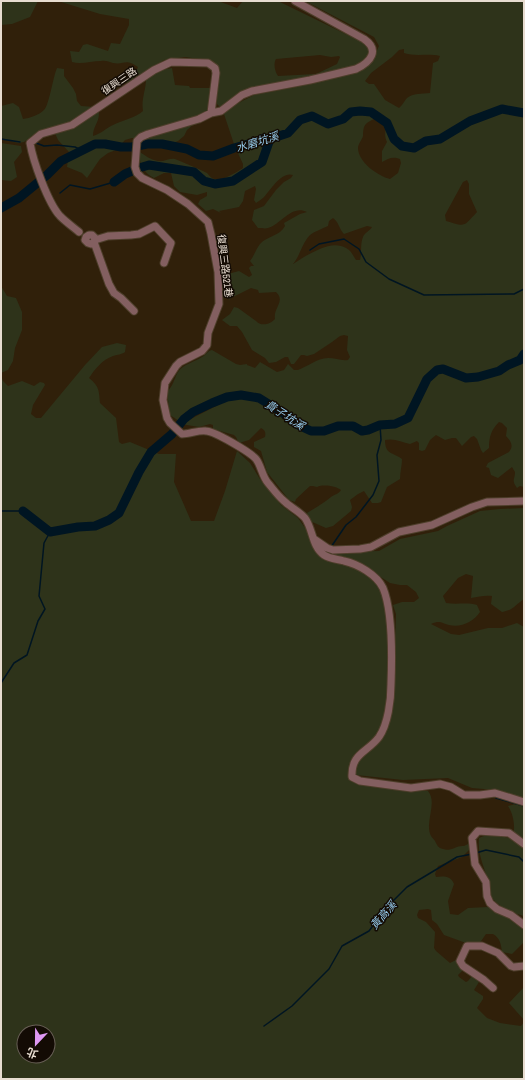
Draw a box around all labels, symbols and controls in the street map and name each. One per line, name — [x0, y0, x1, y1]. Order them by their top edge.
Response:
street label: 復興三路 — [99, 64, 139, 98]
water label: 水磨坑溪 — [234, 128, 282, 155]
street label: 復興三路521巷 — [215, 234, 235, 298]
water label: 貴子坑溪 — [263, 397, 309, 434]
water label: 黃高溪 — [367, 896, 400, 932]
north arrow — [16, 1024, 56, 1064]
text: 北 — [25, 1045, 40, 1062]

